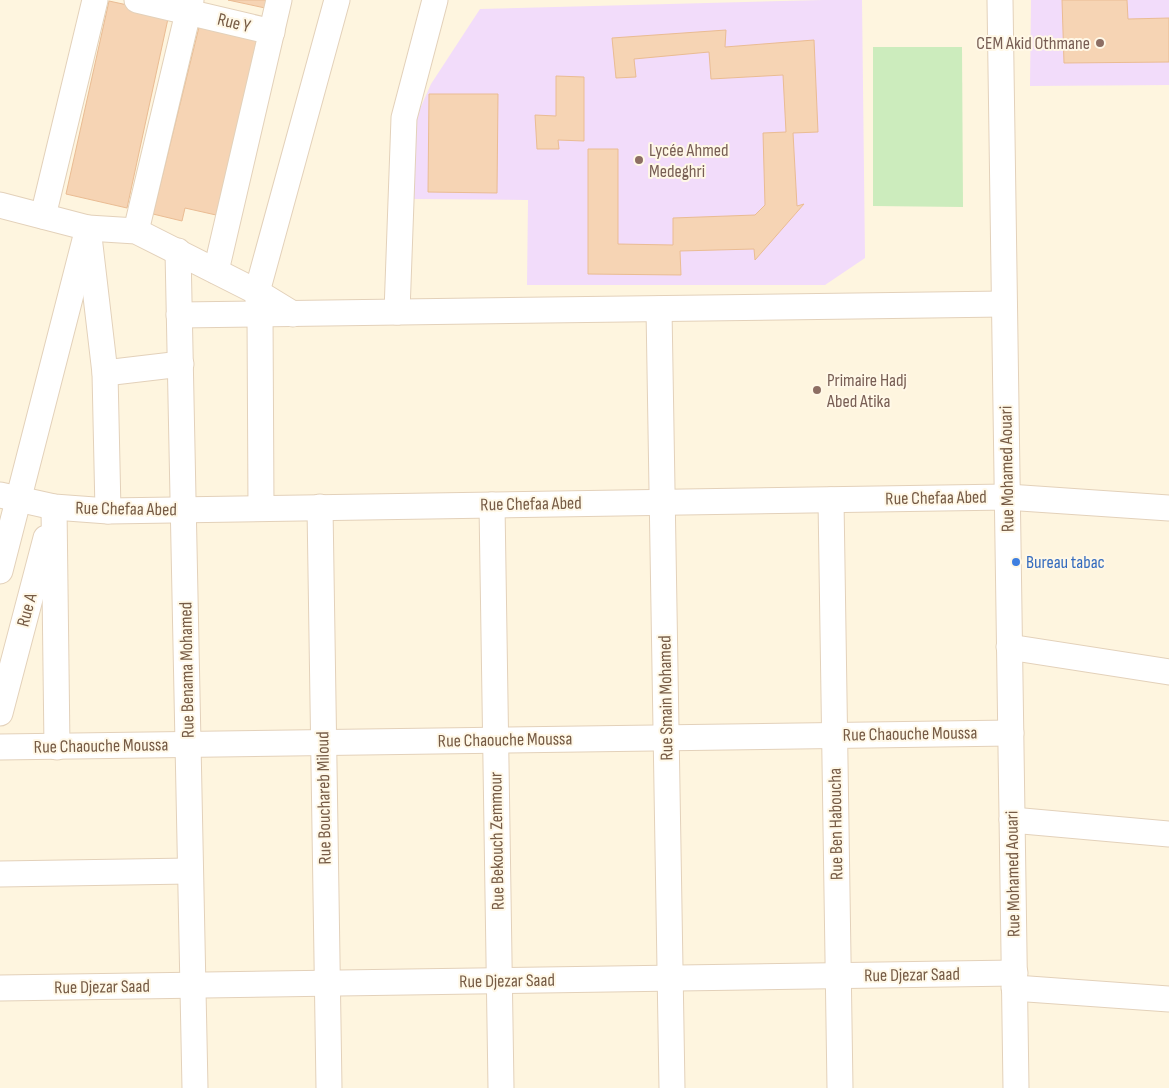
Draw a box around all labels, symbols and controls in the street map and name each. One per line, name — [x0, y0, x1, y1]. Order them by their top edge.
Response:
street label: Rue Y — [215, 9, 253, 37]
place label: CEM Akid Othmane — [976, 33, 1090, 54]
marker: CEM Akid Othmane — [1094, 37, 1106, 49]
place label: Lycée Ahmed Medeghri — [649, 140, 728, 182]
marker: Lycée Ahmed Medeghri — [633, 154, 645, 166]
place label: Primaire Hadj Abed Atika — [826, 370, 907, 412]
marker: Primaire Hadj Abed Atika — [811, 384, 823, 396]
street label: Rue Mohamed Aouari — [995, 406, 1019, 532]
street label: Rue Chefaa Abed — [885, 487, 987, 509]
street label: Rue Chefaa Abed — [480, 493, 582, 515]
street label: Rue Chefaa Abed — [75, 498, 177, 520]
place label: Bureau tabac — [1026, 552, 1105, 573]
marker: Bureau tabac — [1010, 556, 1022, 568]
street label: Rue A — [13, 591, 42, 629]
street label: Rue Benama Mohamed — [175, 602, 199, 738]
street label: Rue Smain Mohamed — [654, 635, 678, 761]
street label: Rue Chaouche Moussa — [843, 722, 978, 746]
street label: Rue Chaouche Moussa — [438, 728, 573, 752]
street label: Rue Bouchareb Miloud — [312, 731, 336, 865]
street label: Rue Chaouche Moussa — [34, 734, 169, 758]
street label: Rue Ben Haboucha — [825, 768, 847, 880]
street label: Rue Bekouch Zemmour — [485, 772, 509, 910]
street label: Rue Mohamed Aouari — [1001, 811, 1025, 937]
street label: Rue Djezar Saad — [864, 964, 960, 986]
street label: Rue Djezar Saad — [459, 970, 555, 992]
street label: Rue Djezar Saad — [54, 976, 150, 998]

